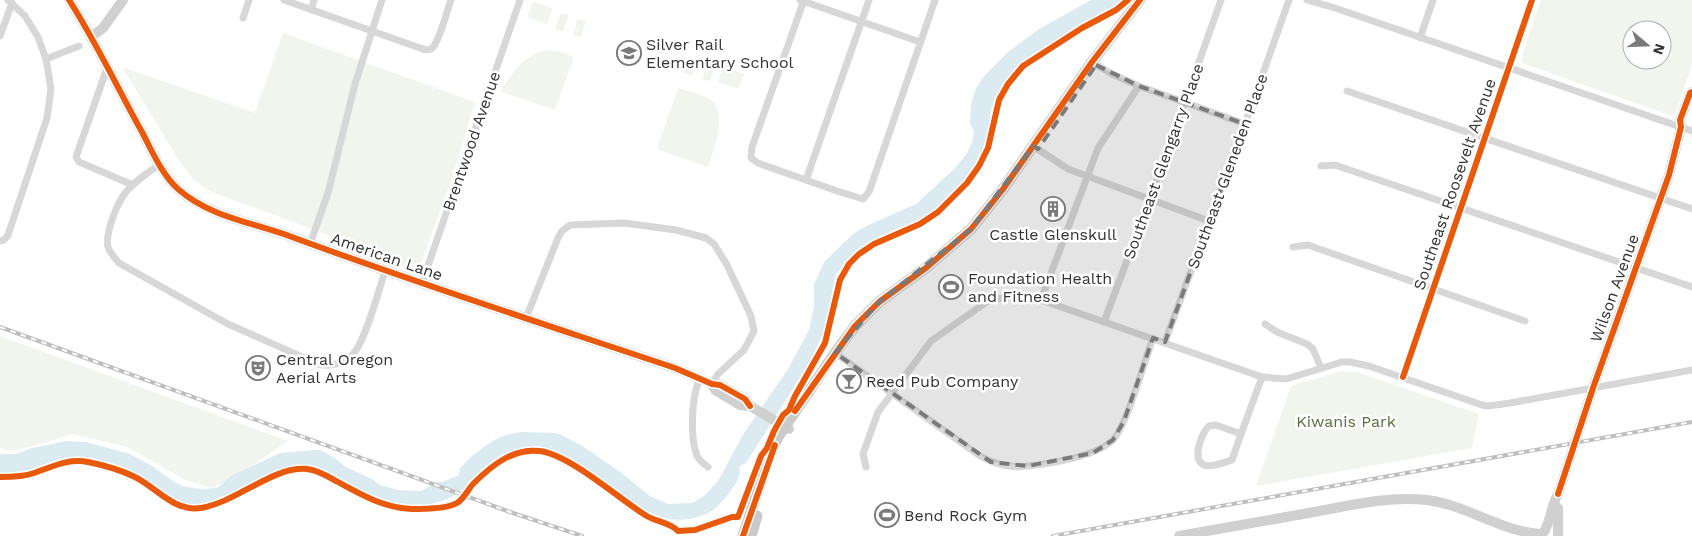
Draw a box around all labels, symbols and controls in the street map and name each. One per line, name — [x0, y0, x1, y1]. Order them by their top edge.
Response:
north arrow — [1622, 20, 1672, 70]
place label: Silver Rail Elementary School — [646, 35, 794, 72]
school or university icon: Silver Rail Elementary School — [616, 40, 642, 66]
text: N — [1650, 42, 1669, 57]
street label: Southeast Glengarry Place — [1119, 61, 1208, 262]
street label: Brentwood Avenue — [439, 69, 504, 213]
street label: Southeast Gleneden Place — [1183, 71, 1272, 271]
street label: Southeast Roosevelt Avenue — [1409, 76, 1500, 292]
building icon: Castle Glenskull — [1040, 196, 1066, 222]
place label: Castle Glenskull — [989, 225, 1117, 244]
street label: American Lane — [328, 228, 445, 284]
street label: Wilson Avenue — [1586, 231, 1643, 345]
place label: Foundation Health and Fitness — [968, 269, 1112, 306]
sports icon: Foundation Health and Fitness — [938, 274, 964, 300]
place label: Central Oregon Aerial Arts — [276, 350, 393, 387]
theatre icon: Central Oregon Aerial Arts — [245, 355, 271, 381]
bar icon: Reed Pub Company — [836, 368, 862, 394]
place label: Reed Pub Company — [866, 372, 1019, 391]
park label: Kiwanis Park — [1296, 412, 1396, 431]
sports icon: Bend Rock Gym — [874, 502, 900, 528]
place label: Bend Rock Gym — [904, 506, 1027, 525]

